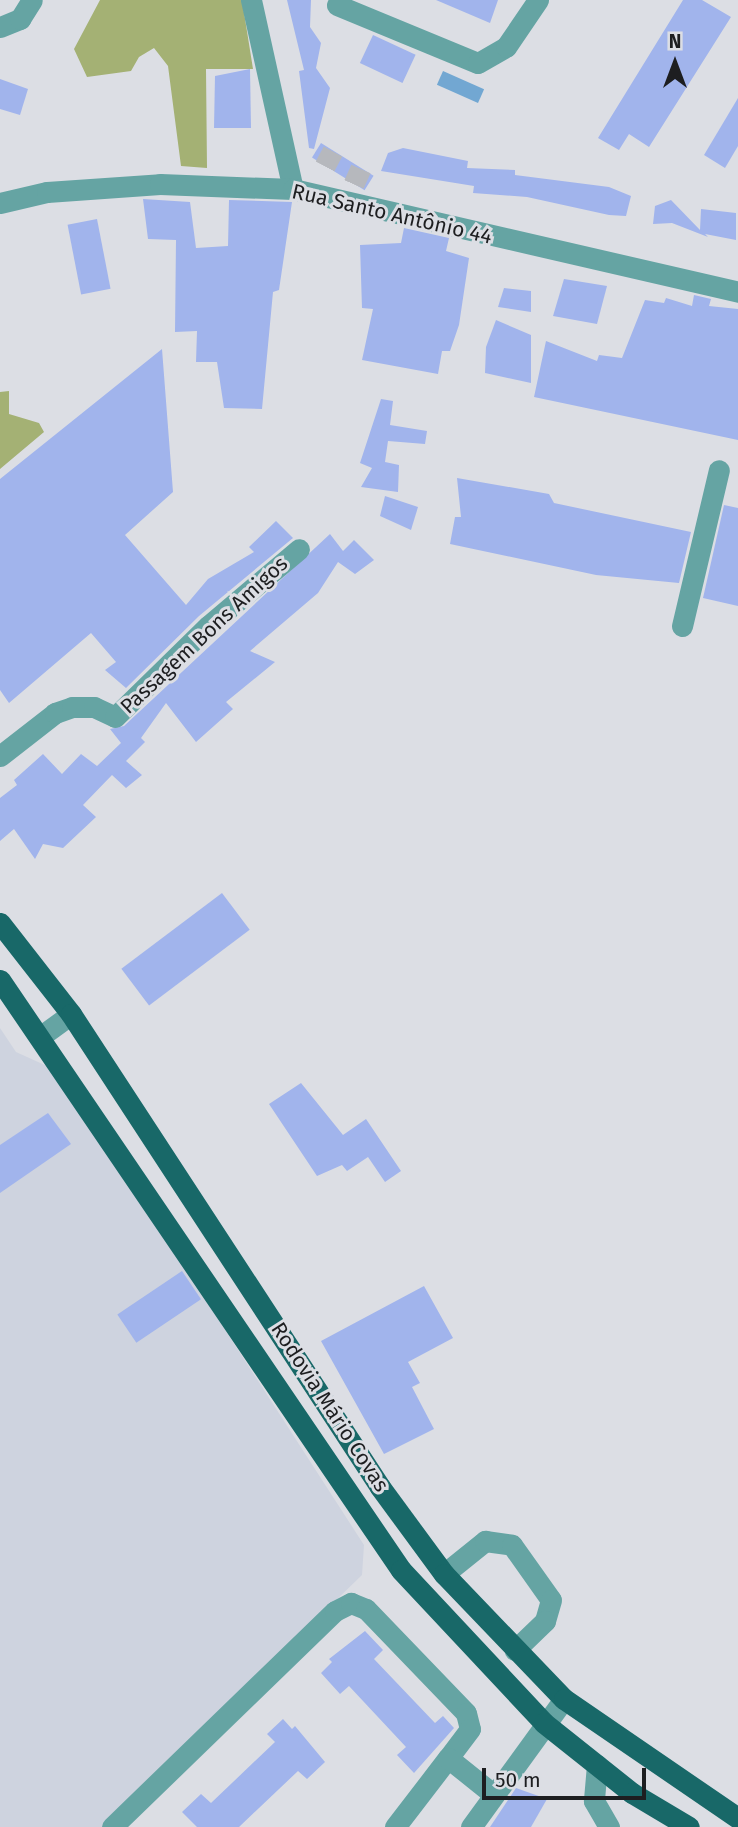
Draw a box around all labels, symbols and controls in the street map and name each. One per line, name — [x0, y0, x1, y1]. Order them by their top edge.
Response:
north arrow — [640, 28, 710, 98]
text: N — [669, 30, 681, 53]
street label: Rua Santo Antônio 44 — [290, 179, 494, 249]
street label: Passagem Bons Amigos — [115, 551, 293, 719]
street label: Rodovia Mário Covas — [266, 1318, 394, 1496]
scale bar — [486, 1754, 650, 1798]
text: 50 m — [495, 1767, 541, 1793]

